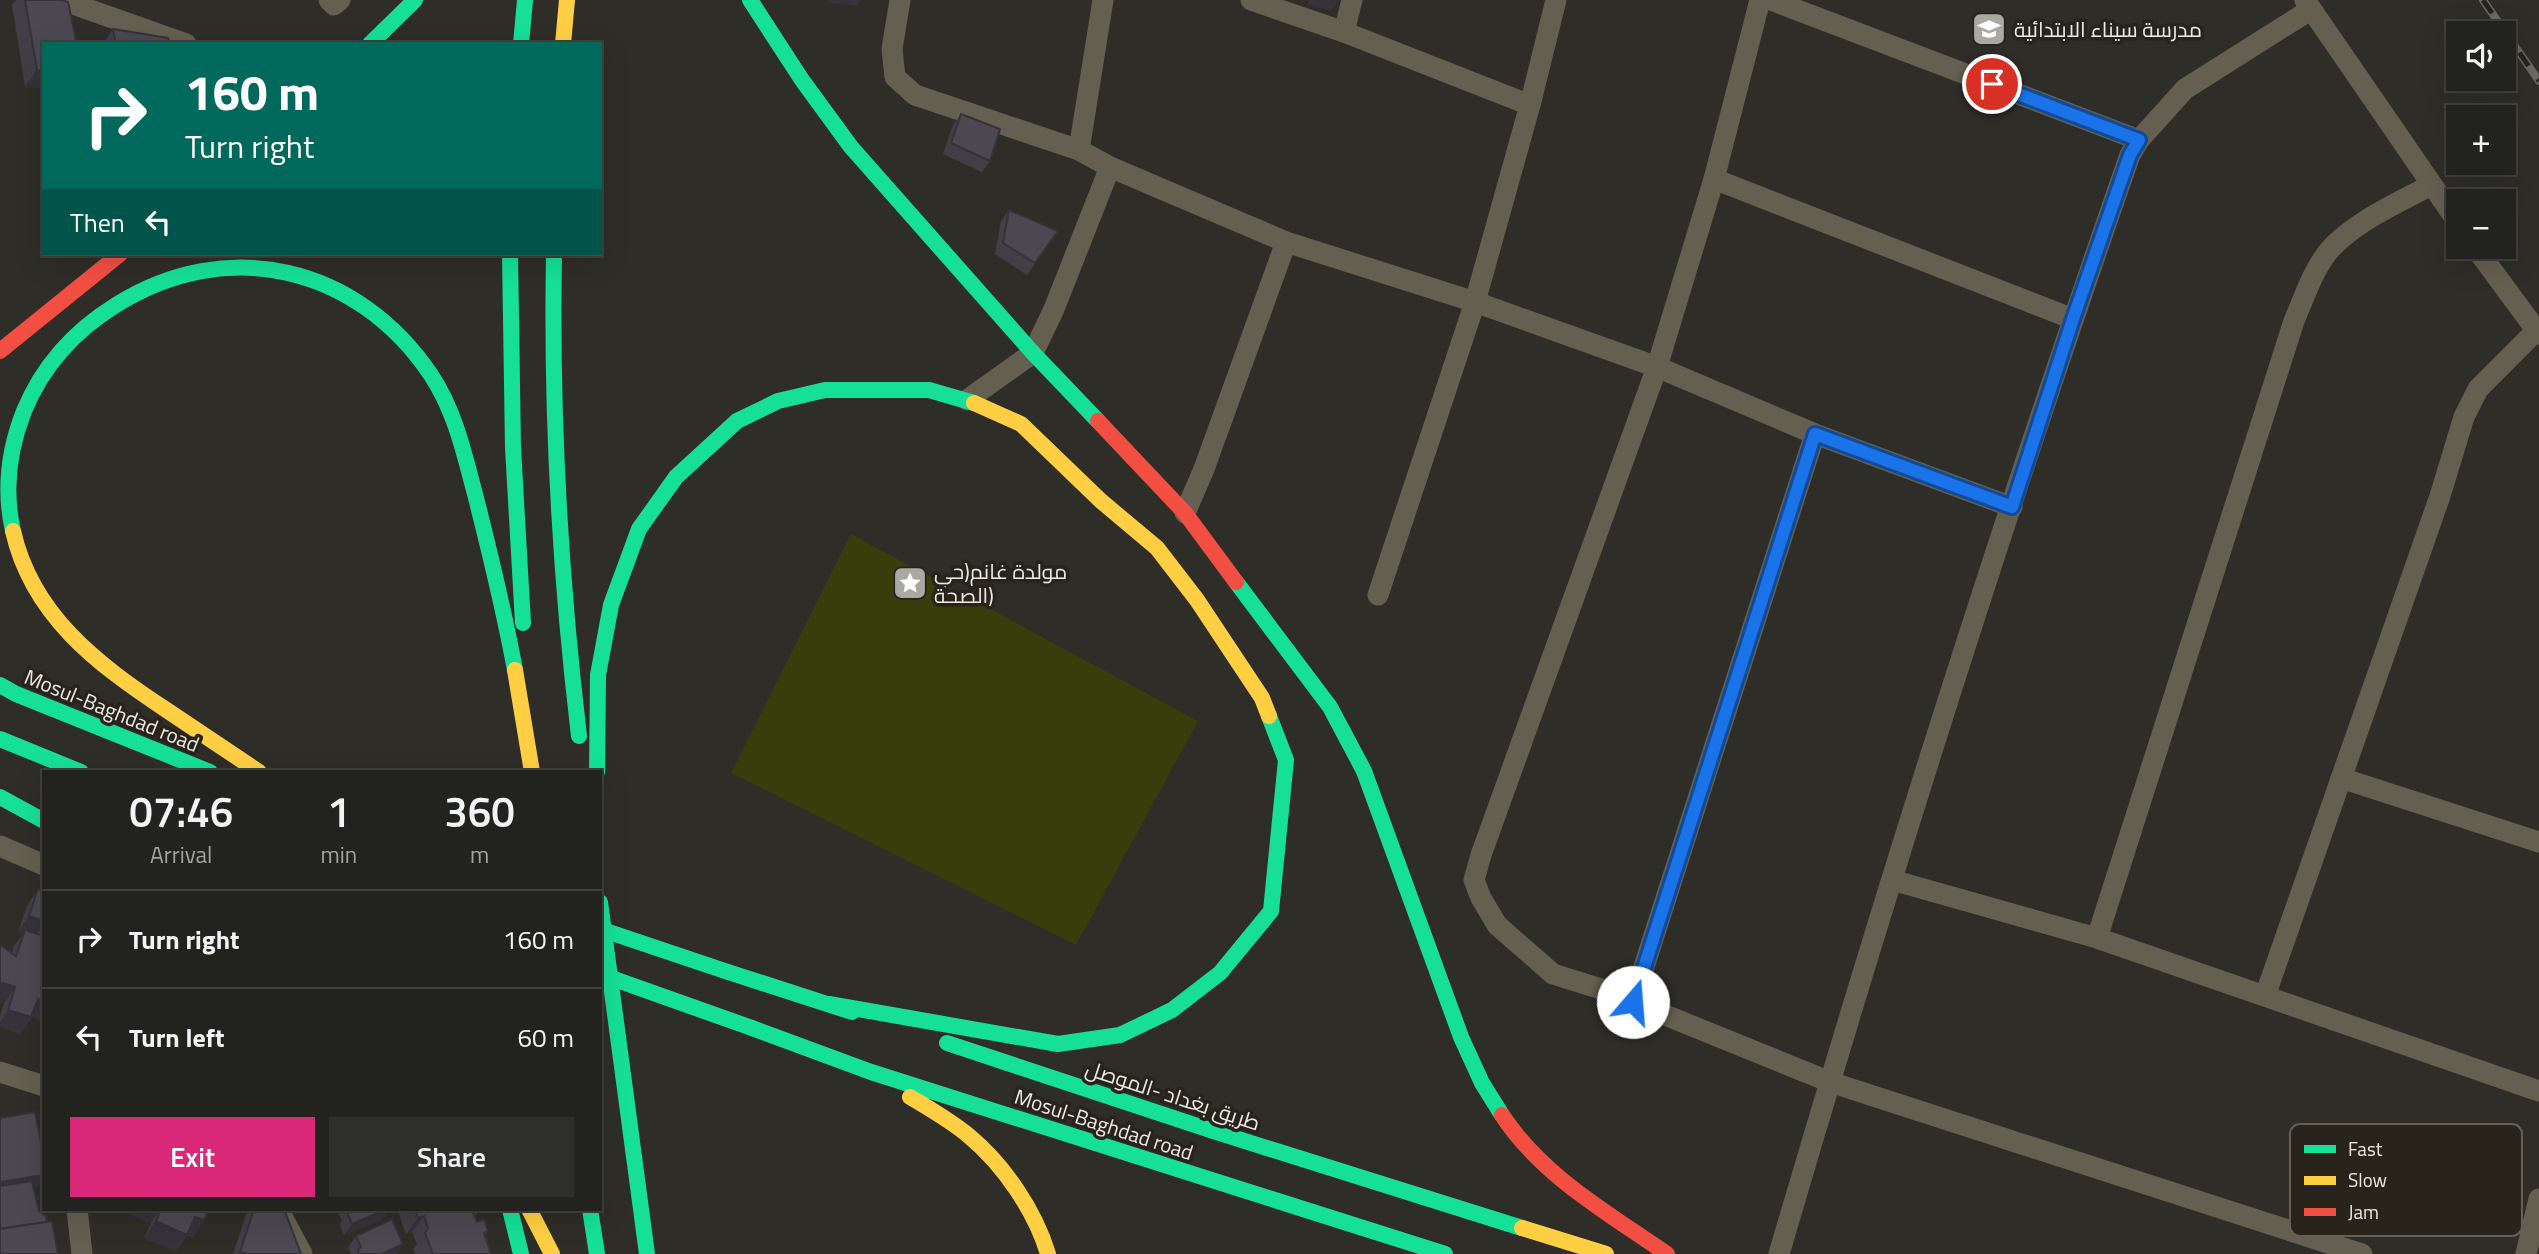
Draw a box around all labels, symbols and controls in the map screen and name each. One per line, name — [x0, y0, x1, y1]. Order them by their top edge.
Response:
school or university icon: مدرسة سيناء الابتدائية — [1970, 10, 2008, 48]
place label: مدرسة سيناء الابتدائية — [2014, 13, 2202, 45]
map controls — [2446, 21, 2516, 259]
button: sound — [2446, 21, 2516, 91]
text: 160 m — [185, 54, 319, 129]
pin — [1962, 54, 2022, 114]
icon: arrive — [1973, 65, 2011, 103]
icon: right — [70, 70, 161, 161]
button: + — [2446, 105, 2516, 175]
text: Turn right — [185, 122, 314, 170]
button: − — [2446, 189, 2516, 259]
text: Then — [70, 203, 125, 242]
icon: left — [139, 203, 177, 241]
place label: مولدة غانم(حي الصحة) — [934, 555, 1067, 611]
place icon: مولدة غانم(حي الصحة) — [891, 564, 929, 602]
street label: Mosul-Baghdad road — [20, 660, 204, 760]
text: 07:46 — [129, 779, 233, 843]
text: 1 — [327, 779, 351, 843]
text: 360 — [444, 779, 515, 843]
text: Arrival — [150, 837, 212, 872]
text: min — [320, 837, 357, 872]
text: m — [470, 837, 489, 872]
icon: right — [70, 920, 108, 958]
text: Turn right — [129, 920, 240, 959]
text: 160 m — [503, 920, 574, 959]
position arrow — [1596, 965, 1670, 1039]
icon: left — [70, 1018, 108, 1056]
text: Turn left — [129, 1018, 224, 1057]
text: 60 m — [517, 1018, 574, 1057]
street label: طريق بغداد -الموصل — [1081, 1052, 1265, 1138]
street label: Mosul-Baghdad road — [1010, 1080, 1198, 1168]
button: Exit — [70, 1117, 315, 1197]
button: Share — [329, 1117, 574, 1197]
legend — [2290, 1124, 2522, 1236]
text: Fast — [2348, 1134, 2383, 1163]
text: Slow — [2348, 1165, 2387, 1194]
text: Jam — [2348, 1197, 2379, 1226]

